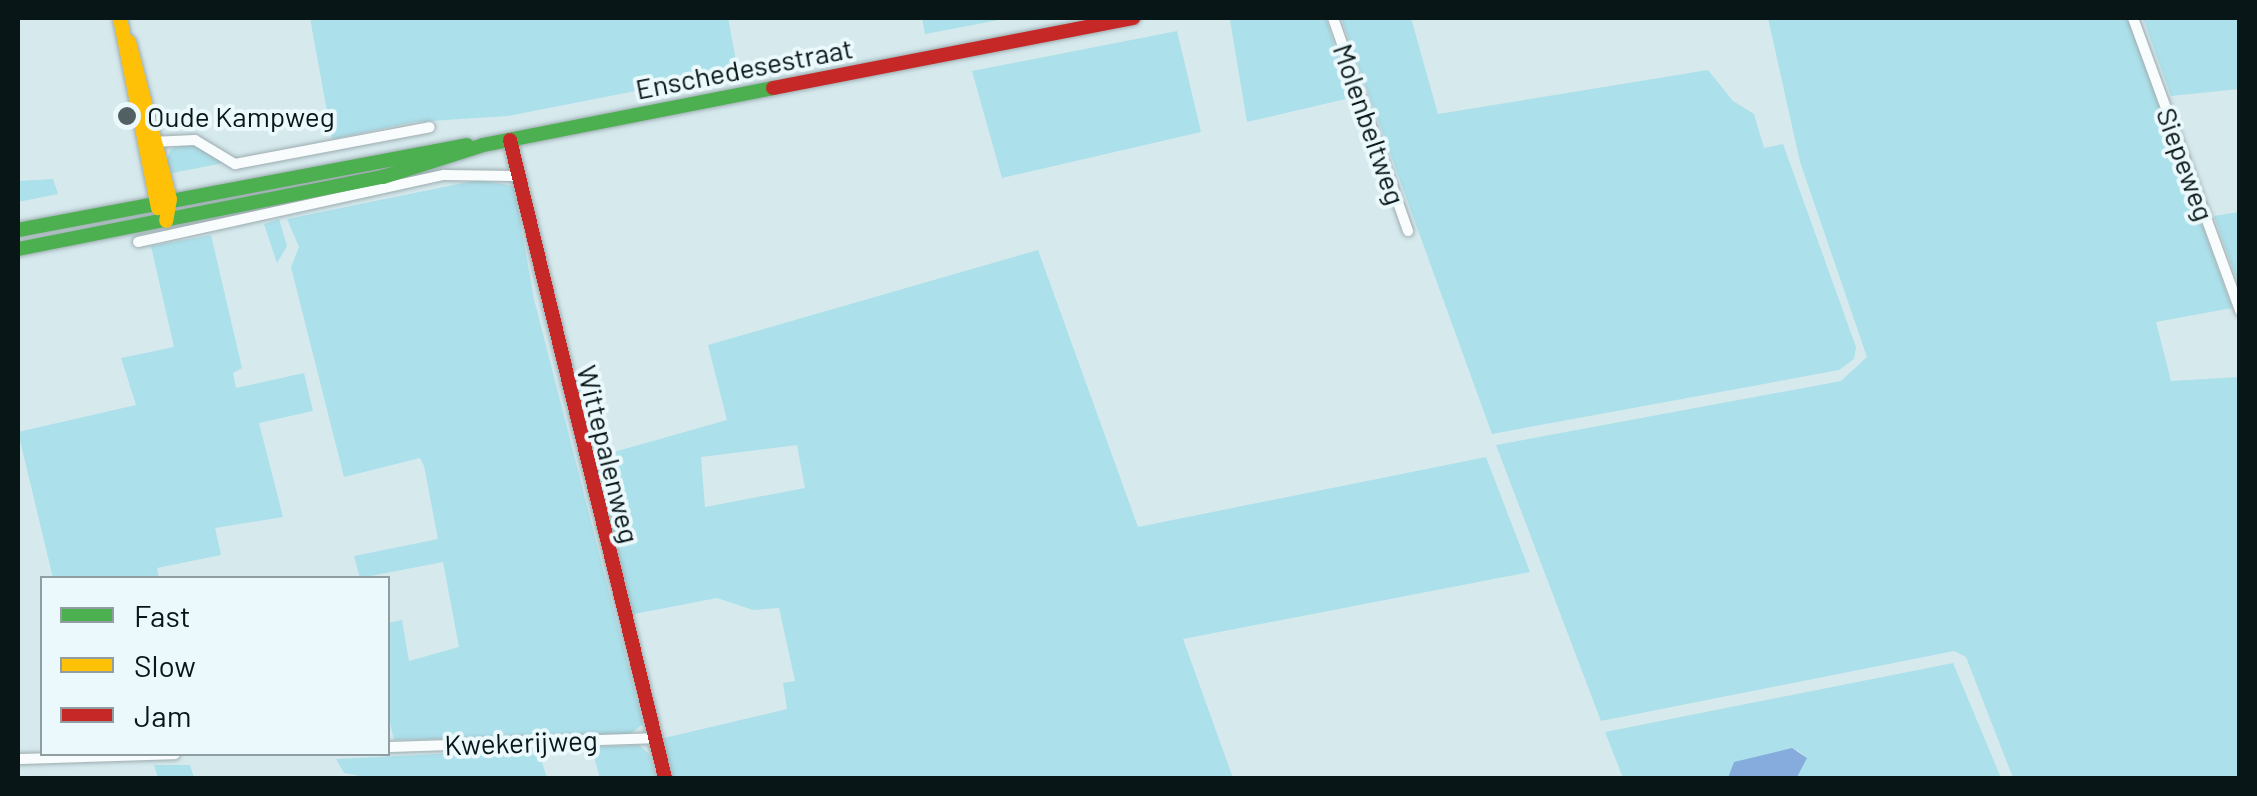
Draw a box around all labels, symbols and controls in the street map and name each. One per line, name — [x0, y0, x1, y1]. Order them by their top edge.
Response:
street label: Enschedesestraat — [633, 30, 855, 106]
street label: Molenbeltweg — [1327, 39, 1413, 209]
place label: Oude Kampweg — [147, 99, 335, 133]
street label: Siepeweg — [2150, 103, 2222, 225]
marker: Oude Kampweg — [116, 105, 138, 127]
street label: Wittepalenweg — [571, 362, 647, 546]
legend — [40, 576, 390, 756]
text: Fast — [134, 597, 191, 633]
text: Slow — [134, 647, 196, 683]
text: Jam — [134, 697, 191, 733]
street label: Kwekerijweg — [444, 723, 598, 761]

